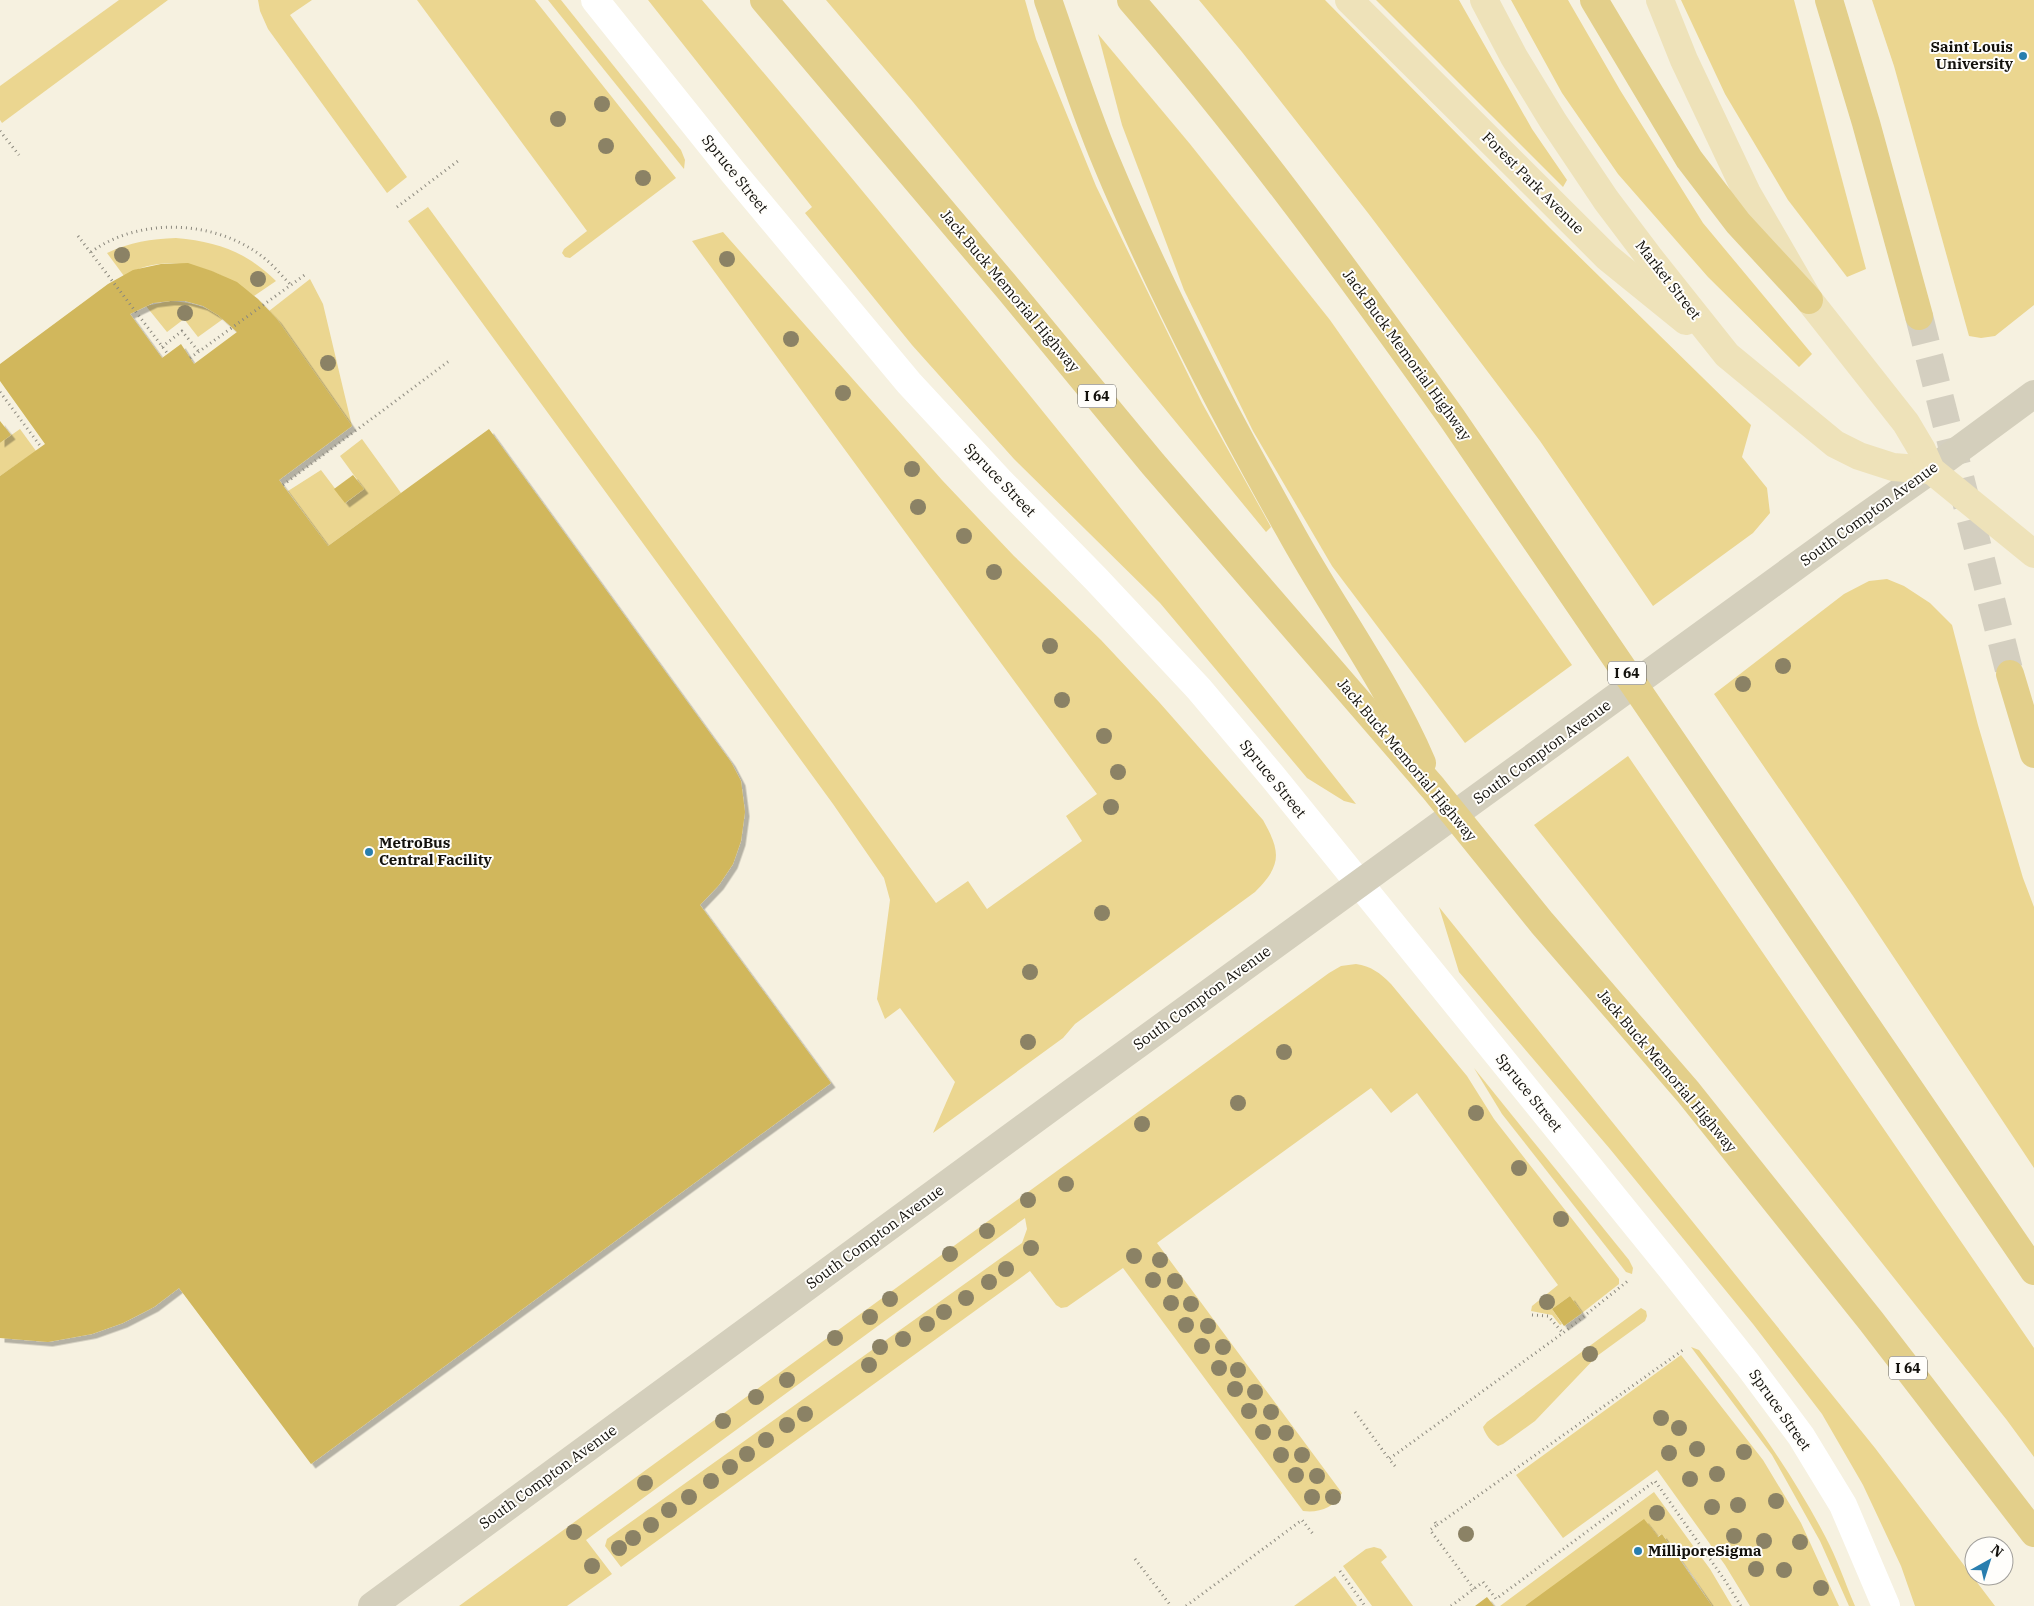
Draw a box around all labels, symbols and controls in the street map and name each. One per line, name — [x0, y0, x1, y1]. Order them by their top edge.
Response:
place label: Saint Louis University — [1931, 37, 2013, 73]
marker: Saint Louis University — [2017, 50, 2029, 62]
street label: Forest Park Avenue — [1478, 128, 1588, 238]
street label: Spruce Street — [698, 131, 773, 217]
street label: Jack Buck Memorial Highway — [937, 205, 1084, 376]
street label: Market Street — [1632, 236, 1705, 323]
street label: Jack Buck Memorial Highway — [1339, 265, 1476, 444]
road number: I 64 — [1078, 384, 1116, 408]
street label: Spruce Street — [960, 439, 1040, 521]
street label: South Compton Avenue — [1796, 457, 1941, 570]
road number: I 64 — [1608, 661, 1646, 684]
street label: Jack Buck Memorial Highway — [1334, 674, 1481, 845]
street label: South Compton Avenue — [1469, 695, 1614, 808]
street label: Spruce Street — [1236, 736, 1311, 822]
place label: MetroBus Central Facility — [379, 833, 492, 869]
marker: MetroBus Central Facility — [363, 846, 375, 858]
street label: South Compton Avenue — [1129, 941, 1274, 1054]
street label: Jack Buck Memorial Highway — [1594, 985, 1741, 1156]
street label: Spruce Street — [1492, 1050, 1567, 1136]
street label: South Compton Avenue — [802, 1180, 947, 1293]
road number: I 64 — [1889, 1356, 1927, 1380]
street label: Spruce Street — [1745, 1365, 1816, 1454]
street label: South Compton Avenue — [475, 1420, 620, 1533]
north arrow — [1964, 1536, 2014, 1586]
text: N — [1987, 1540, 2007, 1561]
place label: MilliporeSigma — [1648, 1541, 1762, 1560]
marker: MilliporeSigma — [1632, 1545, 1644, 1557]

